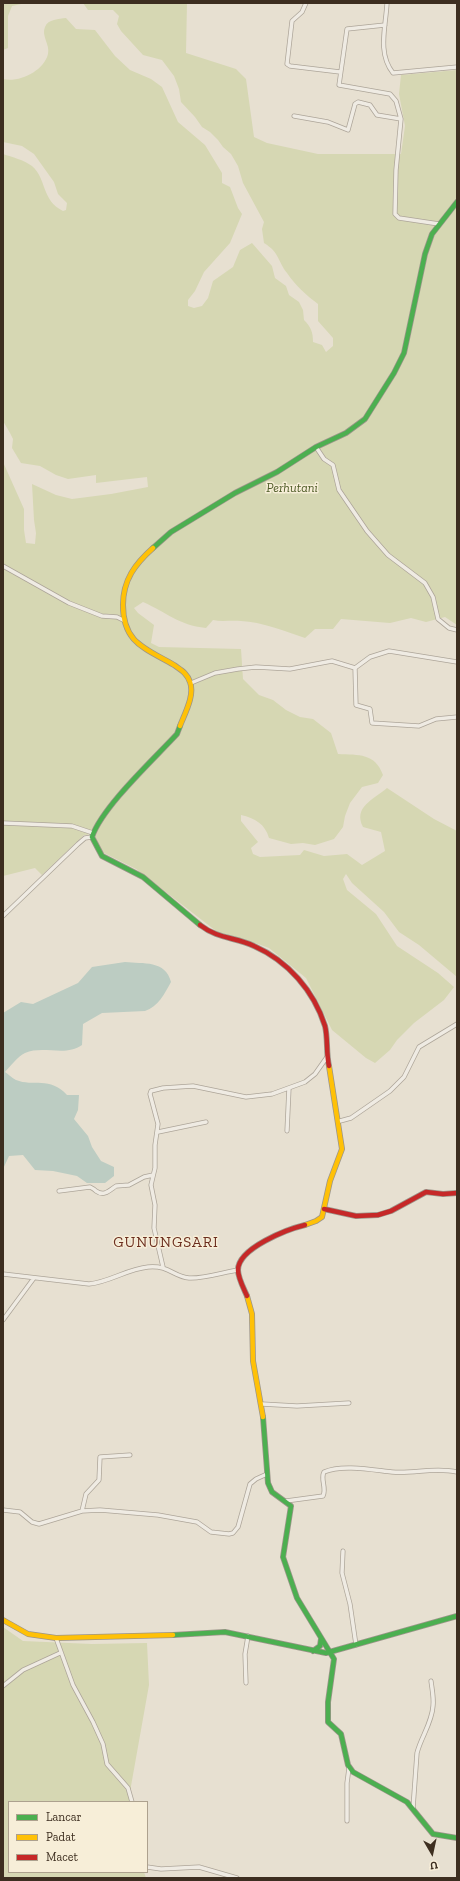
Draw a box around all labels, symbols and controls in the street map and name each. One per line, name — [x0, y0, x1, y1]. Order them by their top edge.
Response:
park label: Perhutani — [266, 480, 318, 496]
district label: GUNUNGSARI — [113, 1234, 219, 1252]
legend — [8, 1801, 148, 1873]
text: Lancar — [46, 1810, 82, 1824]
text: Padat — [46, 1830, 75, 1844]
north arrow — [412, 1833, 452, 1873]
text: Macet — [46, 1850, 78, 1864]
text: U — [429, 1858, 439, 1872]

